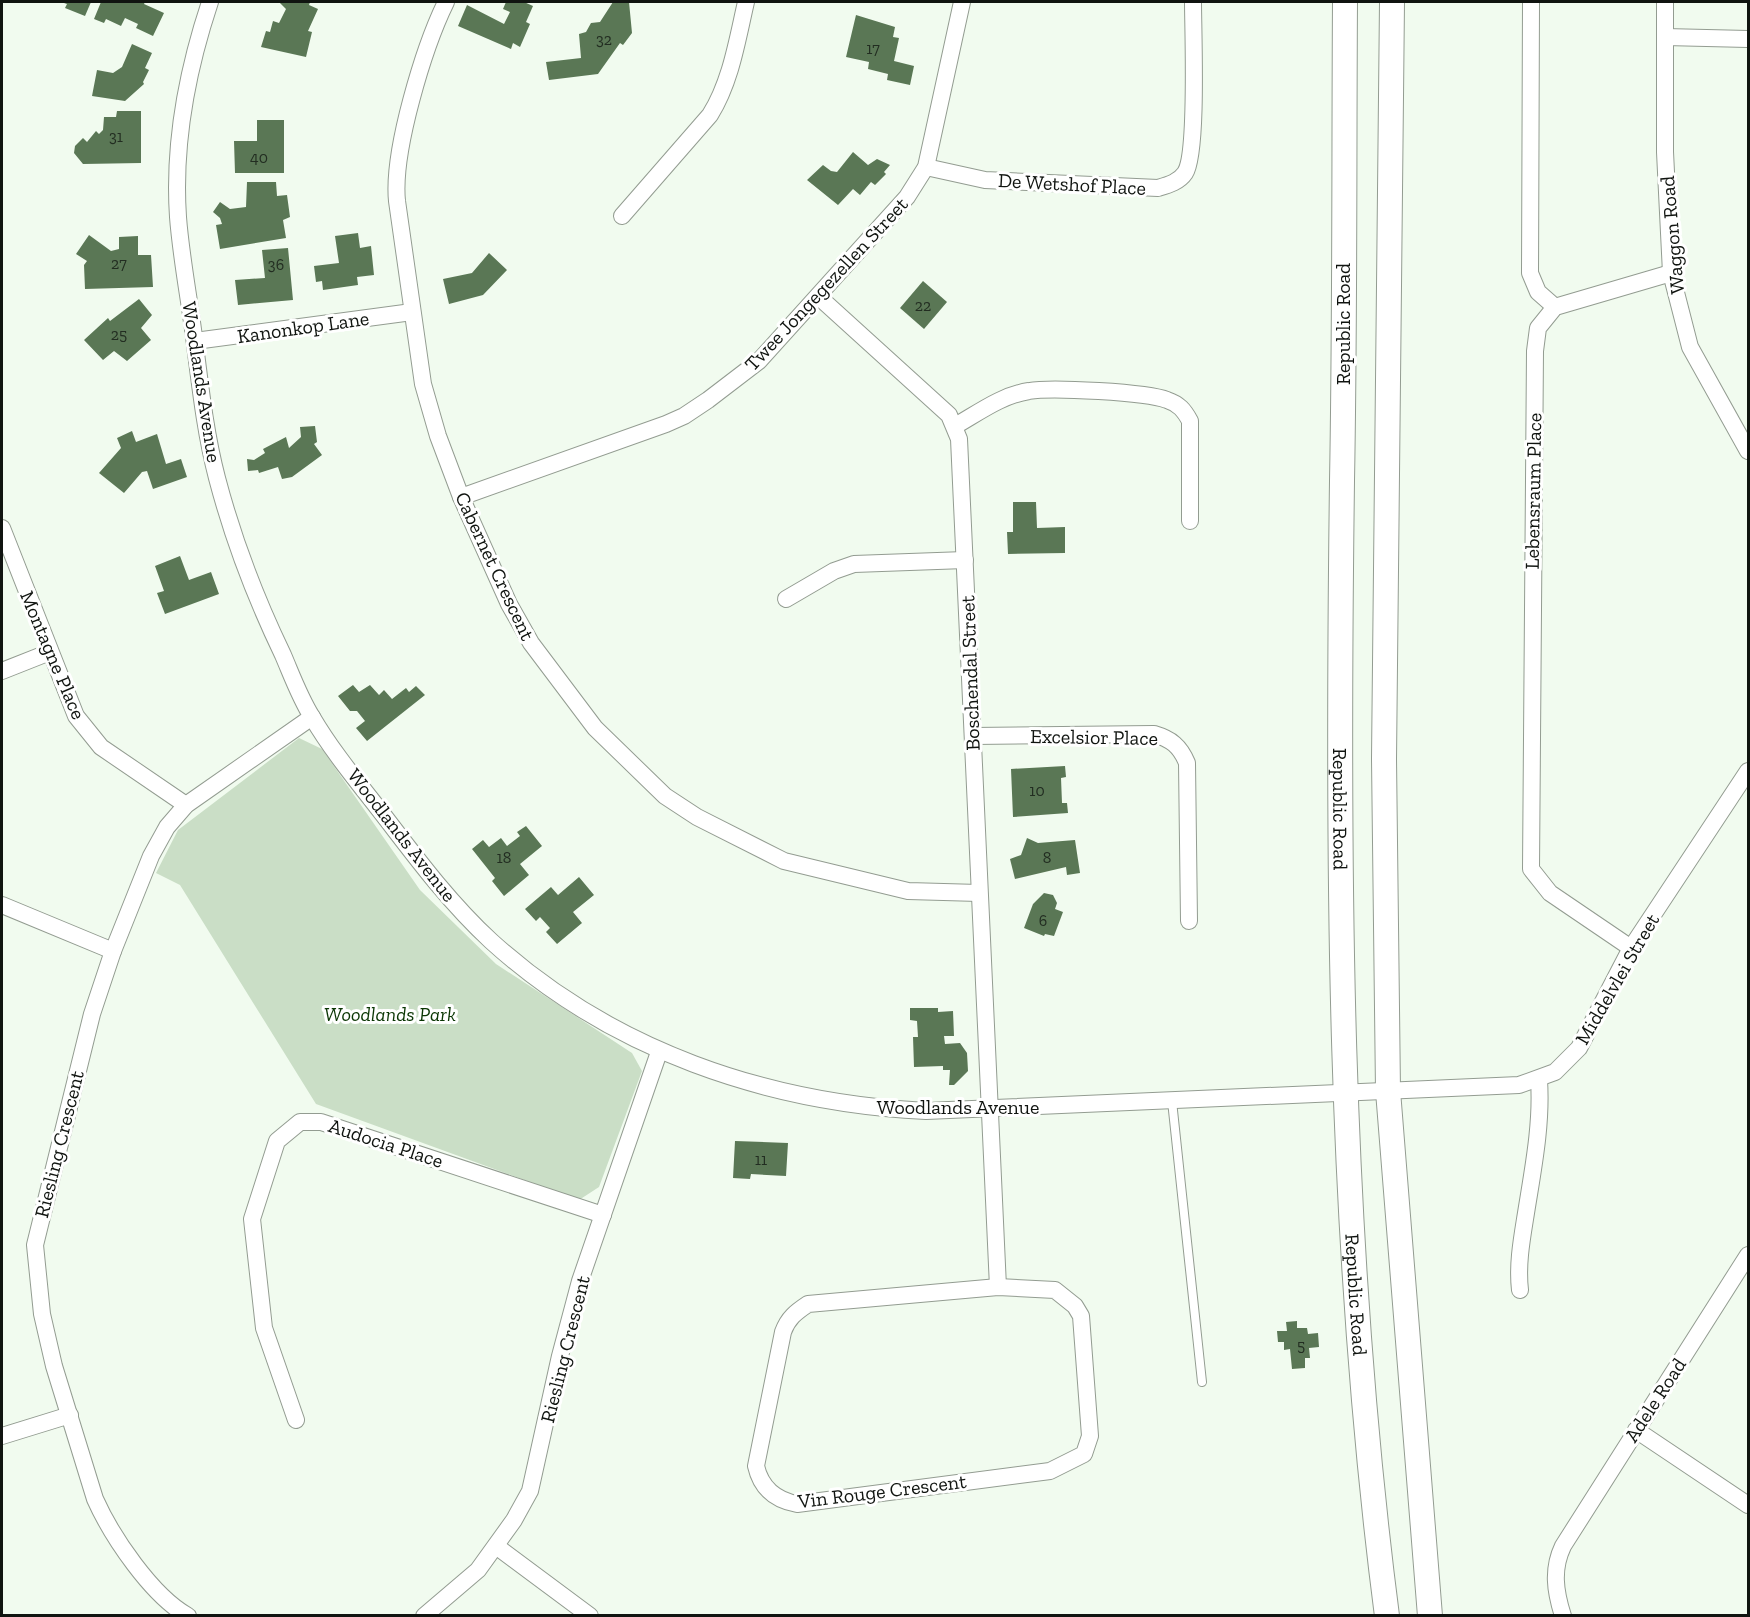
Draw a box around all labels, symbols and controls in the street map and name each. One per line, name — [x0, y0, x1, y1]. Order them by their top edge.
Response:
house number: 32 — [596, 30, 612, 49]
house number: 17 — [866, 39, 880, 58]
house number: 31 — [109, 127, 123, 146]
house number: 40 — [250, 148, 268, 167]
street label: De Wetshof Place — [997, 168, 1147, 200]
street label: Waggon Road — [1655, 175, 1689, 295]
street label: Twee Jongegezellen Street — [739, 192, 913, 376]
house number: 27 — [111, 254, 127, 273]
house number: 36 — [268, 255, 284, 274]
street label: Republic Road — [1331, 263, 1355, 385]
house number: 22 — [915, 296, 931, 315]
street label: Woodlands Avenue — [177, 300, 227, 464]
street label: Kanonkop Lane — [235, 306, 371, 348]
house number: 25 — [111, 325, 127, 344]
street label: Lebensraum Place — [1520, 412, 1546, 570]
street label: Cabernet Crescent — [450, 488, 540, 644]
street label: Montagne Place — [15, 587, 91, 723]
street label: Boschendal Street — [955, 594, 985, 751]
street label: Excelsior Place — [1030, 724, 1158, 750]
street label: Republic Road — [1328, 748, 1353, 870]
street label: Woodlands Avenue — [342, 763, 462, 907]
house number: 10 — [1029, 781, 1045, 800]
house number: 18 — [497, 848, 511, 867]
house number: 8 — [1043, 848, 1051, 867]
street label: Middelvlei Street — [1570, 909, 1664, 1049]
house number: 6 — [1039, 911, 1047, 930]
park label: Woodlands Park — [324, 1002, 456, 1026]
street label: Riesling Crescent — [29, 1067, 89, 1220]
street label: Woodlands Avenue — [877, 1095, 1039, 1119]
street label: Audocia Place — [326, 1113, 446, 1173]
house number: 11 — [755, 1150, 767, 1169]
street label: Republic Road — [1340, 1233, 1372, 1357]
street label: Riesling Crescent — [535, 1272, 595, 1425]
house number: 5 — [1297, 1336, 1305, 1355]
street label: Adele Road — [1619, 1353, 1691, 1447]
street label: Vin Rouge Crescent — [795, 1469, 968, 1513]

